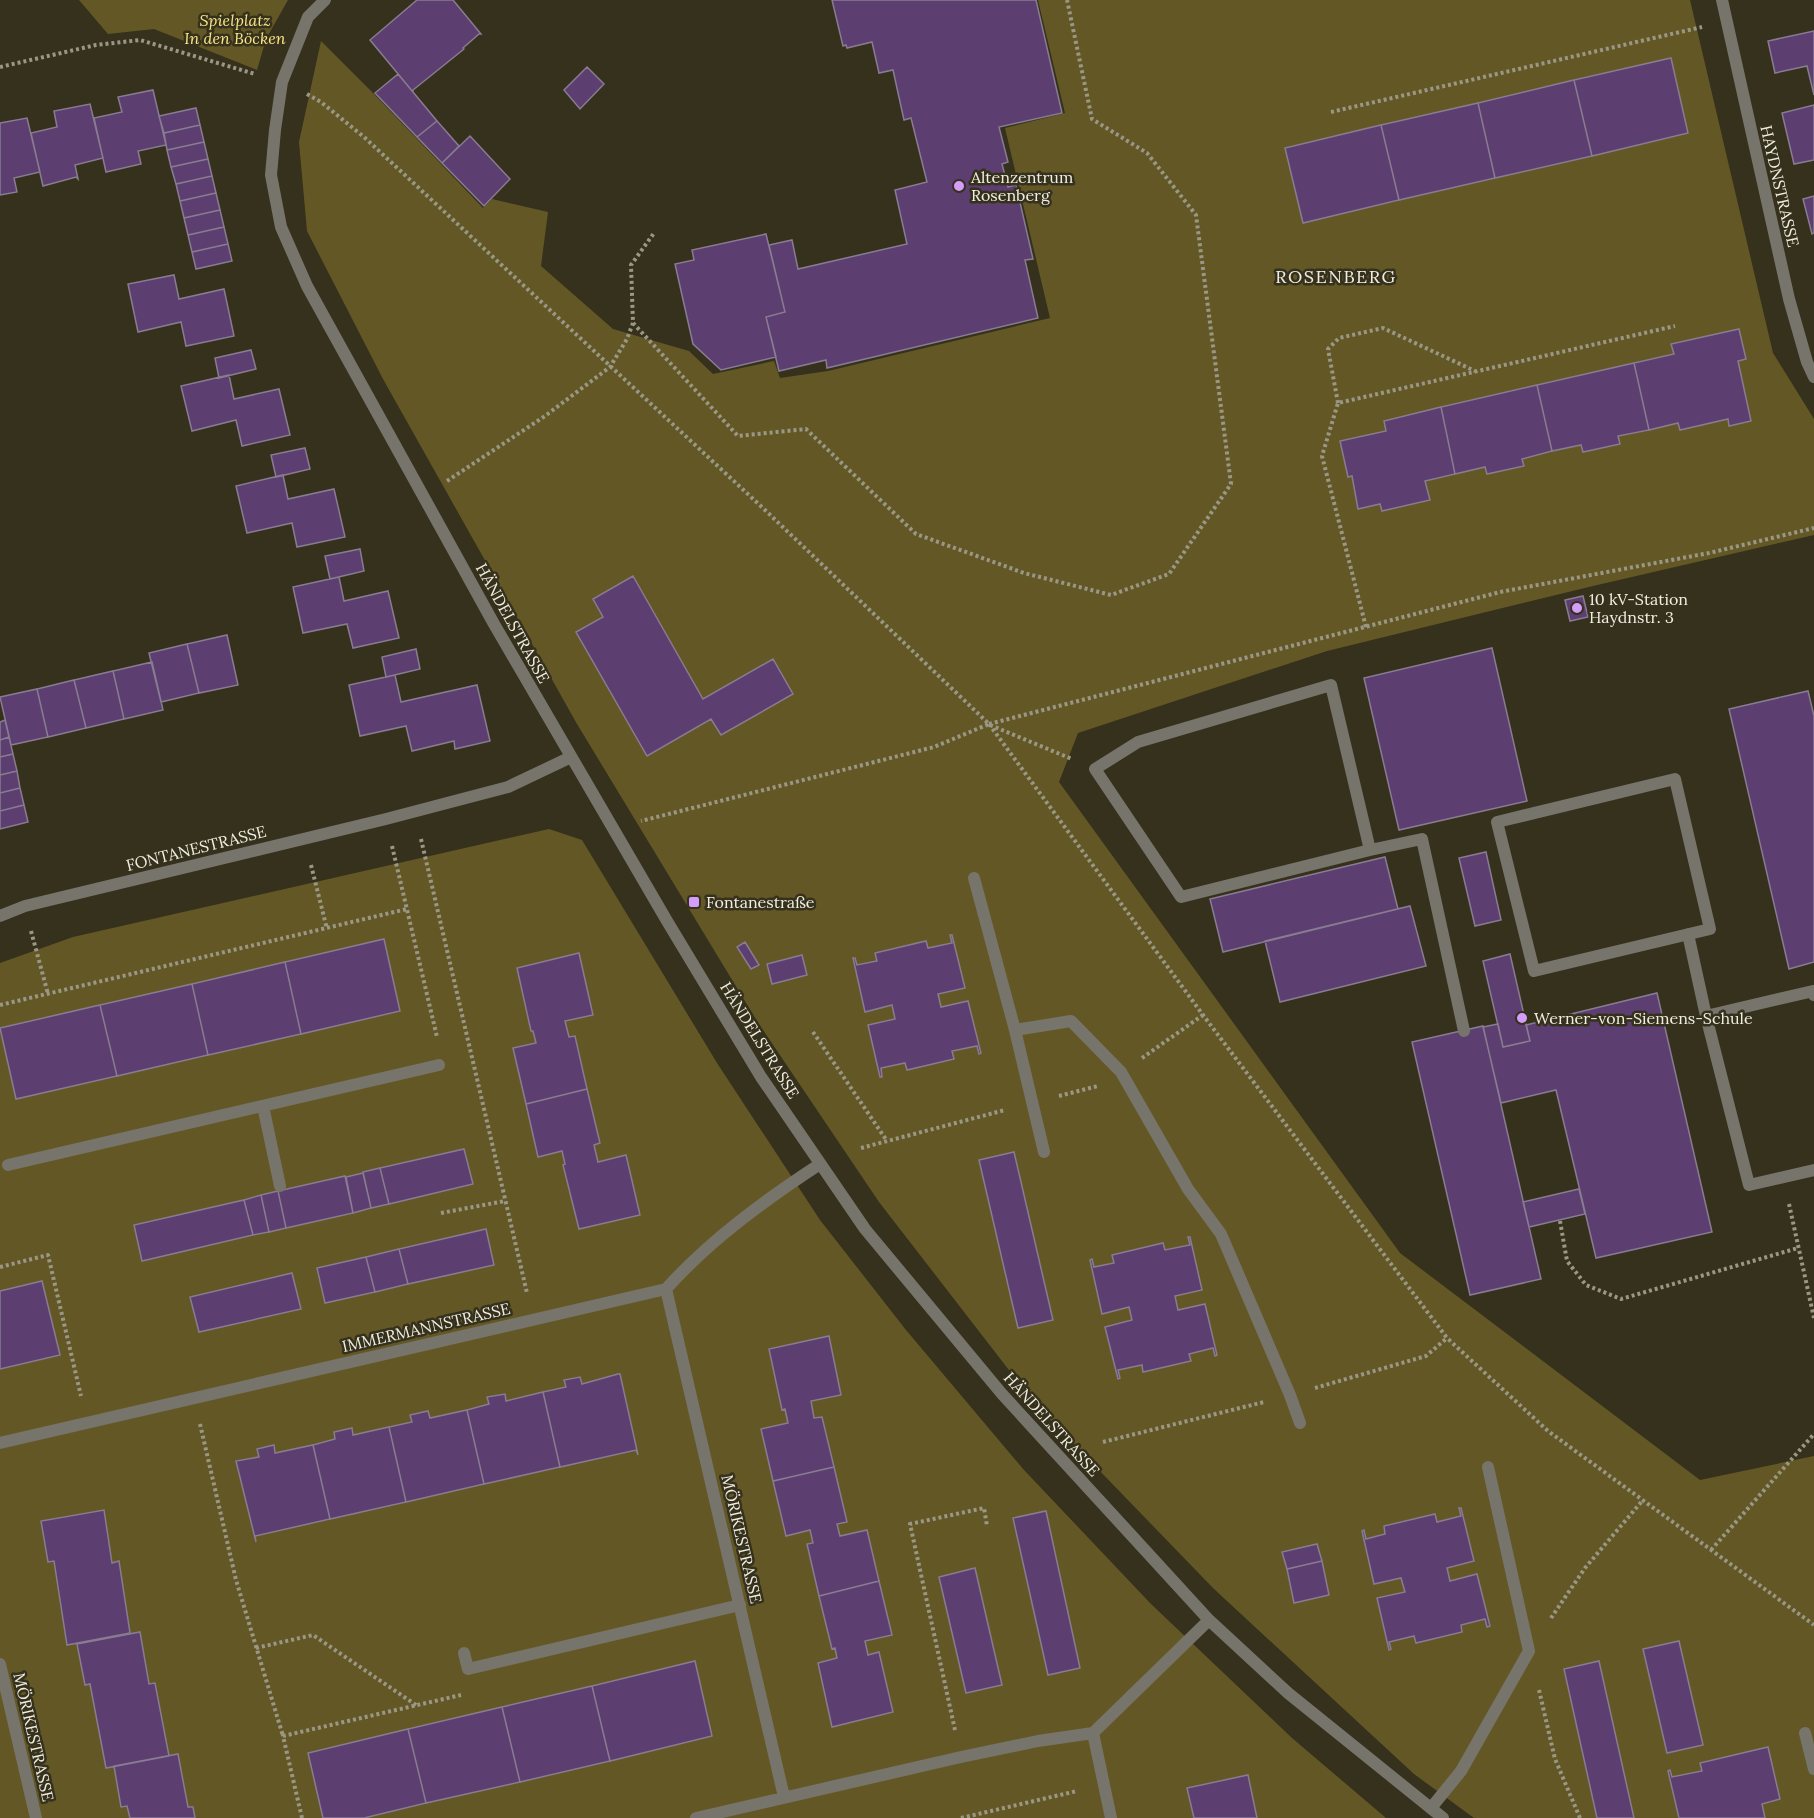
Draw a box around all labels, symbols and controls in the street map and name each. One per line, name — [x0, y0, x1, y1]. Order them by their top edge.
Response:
park label: Spielplatz In den Böcken — [184, 10, 286, 48]
street label: HAYDNSTRASSE — [1756, 123, 1804, 249]
place label: Altenzentrum Rosenberg — [970, 167, 1073, 205]
marker: Altenzentrum Rosenberg — [952, 179, 966, 193]
district label: ROSENBERG — [1275, 265, 1397, 288]
street label: HÄNDELSTRASSE — [472, 560, 554, 686]
place label: 10 kV-Station Haydnstr. 3 — [1589, 589, 1688, 627]
marker: 10 kV-Station Haydnstr. 3 — [1570, 601, 1584, 615]
street label: FONTANESTRASSE — [124, 821, 268, 875]
place label: Fontanestraße — [706, 892, 815, 912]
marker: Fontanestraße — [687, 895, 701, 909]
street label: HÄNDELSTRASSE — [716, 978, 804, 1102]
place label: Werner-von-Siemens-Schule — [1534, 1008, 1753, 1028]
marker: Werner-von-Siemens-Schule — [1515, 1011, 1529, 1025]
street label: IMMERMANNSTRASSE — [340, 1298, 512, 1356]
street label: HÄNDELSTRASSE — [1000, 1368, 1104, 1480]
street label: MÖRIKESTRASSE — [717, 1473, 767, 1605]
street label: MÖRIKESTRASSE — [9, 1671, 59, 1803]

